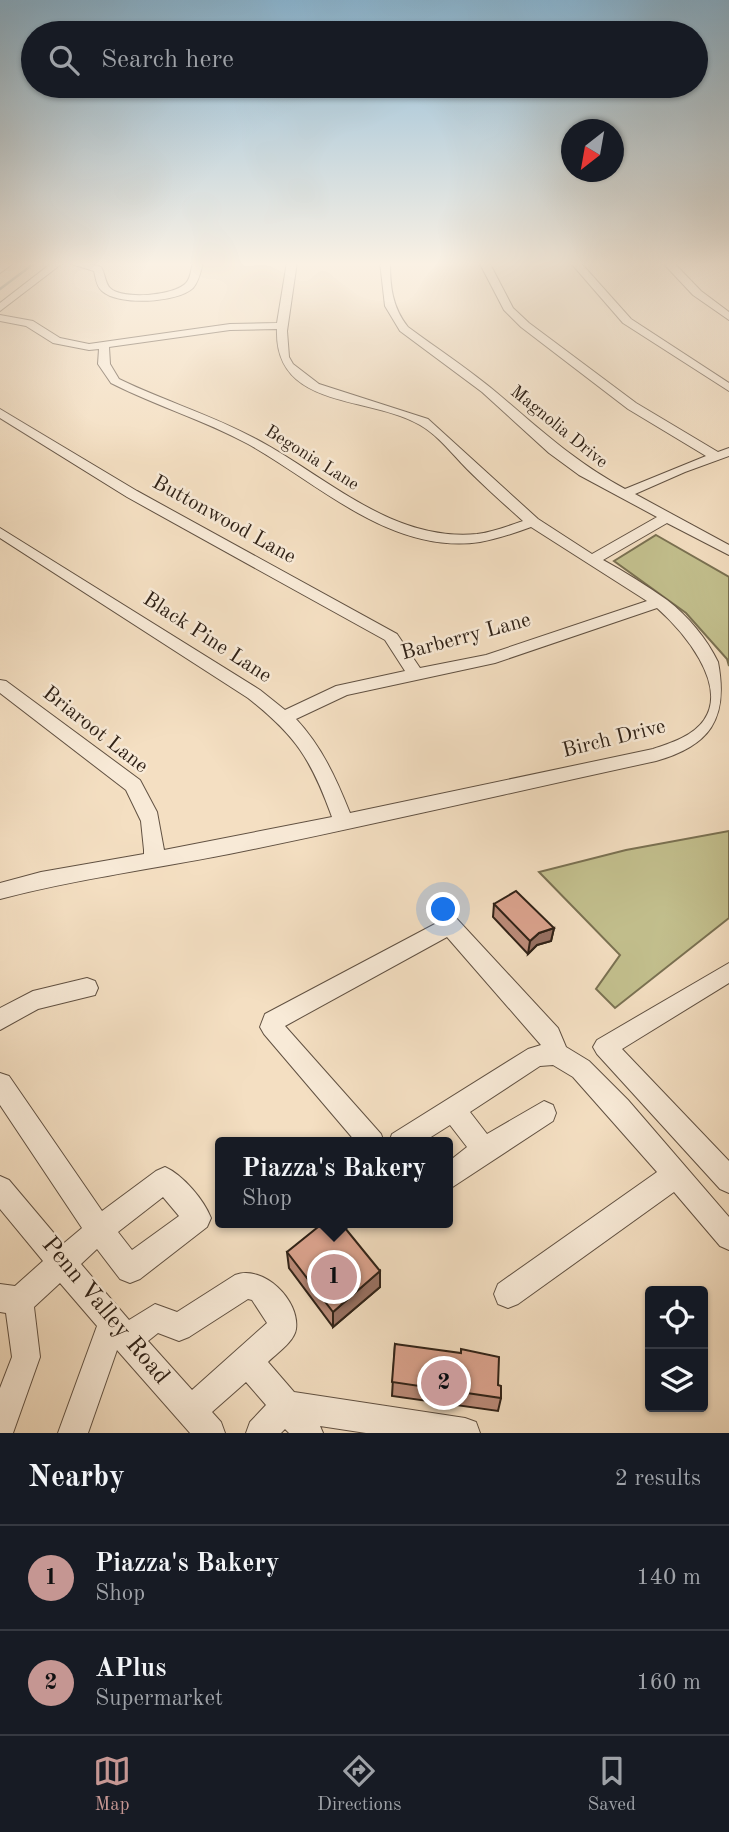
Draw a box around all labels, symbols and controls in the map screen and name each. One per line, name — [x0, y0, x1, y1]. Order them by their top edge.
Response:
search box — [21, 21, 708, 98]
icon: search — [45, 41, 83, 79]
text: Search here — [101, 47, 234, 73]
north arrow — [561, 119, 624, 182]
street label: Magnolia Drive — [507, 382, 611, 472]
street label: Begonia Lane — [262, 422, 362, 494]
street label: Buttonwood Lane — [149, 472, 299, 568]
street label: Black Pine Lane — [139, 589, 275, 687]
street label: Barberry Lane — [399, 610, 533, 664]
street label: Briaroot Lane — [38, 683, 152, 777]
street label: Birch Drive — [560, 716, 668, 762]
your location — [426, 892, 460, 926]
popup — [215, 1137, 453, 1228]
text: Piazza's Bakery — [242, 1156, 426, 1182]
text: Shop — [242, 1187, 292, 1210]
street label: Penn Valley Road — [37, 1233, 173, 1389]
pin: 1 — [311, 1251, 357, 1303]
map controls — [645, 1286, 708, 1412]
button: locate — [645, 1286, 708, 1349]
button: layers — [645, 1349, 708, 1412]
pin: 2 — [421, 1357, 467, 1409]
text: Nearby — [28, 1463, 125, 1493]
text: 2 results — [615, 1467, 701, 1490]
text: Piazza's Bakery — [95, 1551, 279, 1577]
text: 1 — [44, 1566, 58, 1589]
text: 140 m — [636, 1566, 701, 1589]
text: Shop — [95, 1582, 145, 1605]
text: APlus — [95, 1656, 166, 1682]
text: 2 — [44, 1671, 58, 1694]
text: 160 m — [636, 1671, 701, 1694]
text: Supermarket — [95, 1687, 223, 1710]
tab: Map — [93, 1752, 131, 1817]
tab: Directions — [317, 1752, 402, 1817]
tab: Saved — [588, 1752, 636, 1817]

